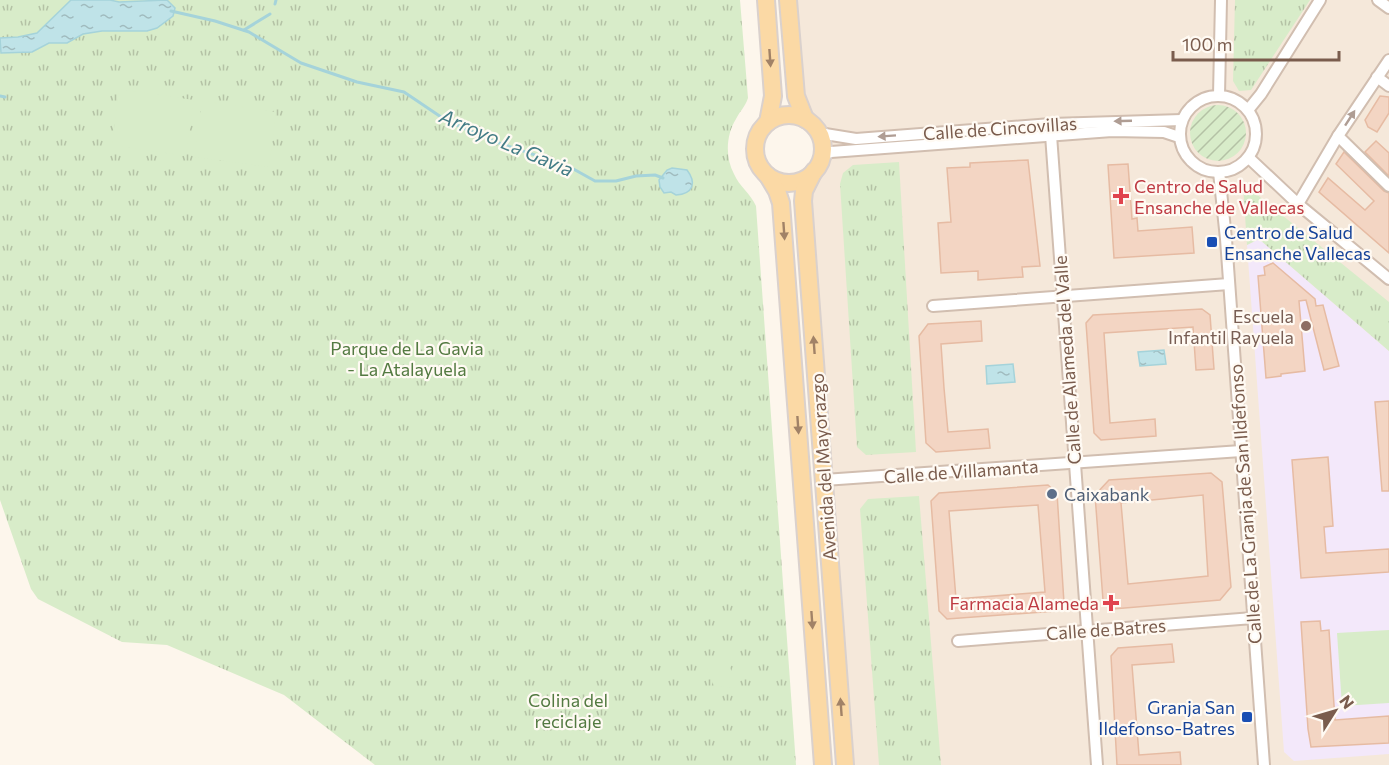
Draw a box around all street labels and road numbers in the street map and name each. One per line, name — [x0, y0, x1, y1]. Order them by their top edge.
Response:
street label: Calle de Cincovillas — [922, 112, 1078, 144]
street label: Calle de Alameda del Valle — [1049, 255, 1085, 465]
street label: Calle de La Granja de San Ildefonso — [1224, 363, 1266, 645]
street label: Avenida del Mayorazgo — [805, 372, 841, 562]
street label: Calle de Villamanta — [883, 455, 1039, 487]
street label: Calle de Batres — [1045, 614, 1167, 644]

